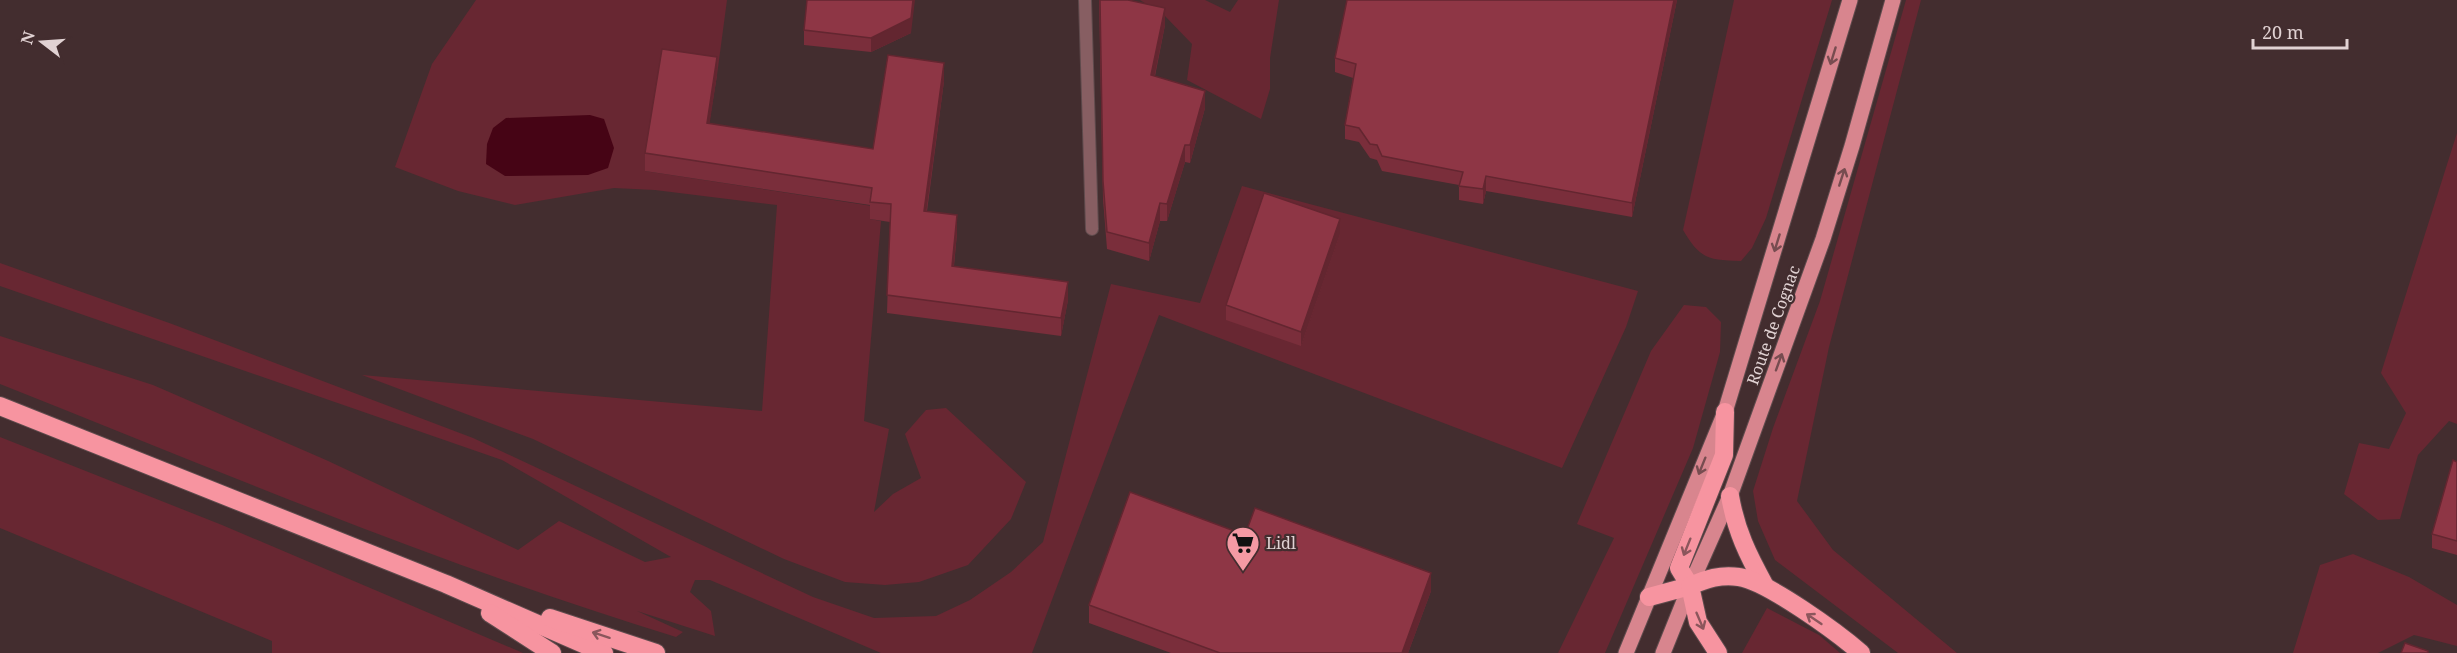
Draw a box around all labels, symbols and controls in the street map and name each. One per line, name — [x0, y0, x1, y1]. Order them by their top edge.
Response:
north arrow — [12, 12, 72, 72]
scale bar — [2253, 12, 2348, 50]
text: 20 m — [2262, 20, 2304, 44]
text: N — [15, 28, 40, 47]
one-way arrow — [1827, 46, 1838, 65]
one-way arrow — [1838, 168, 1849, 187]
one-way arrow — [1771, 233, 1782, 252]
street label: Route de Cognac — [1741, 262, 1805, 388]
one-way arrow — [1775, 353, 1786, 371]
one-way arrow — [1696, 457, 1707, 475]
supermarket icon: Lidl — [1225, 525, 1261, 572]
place label: Lidl — [1266, 532, 1296, 554]
one-way arrow — [1681, 538, 1692, 556]
one-way arrow — [1695, 612, 1706, 630]
one-way arrow — [1806, 613, 1823, 625]
one-way arrow — [592, 628, 611, 639]

